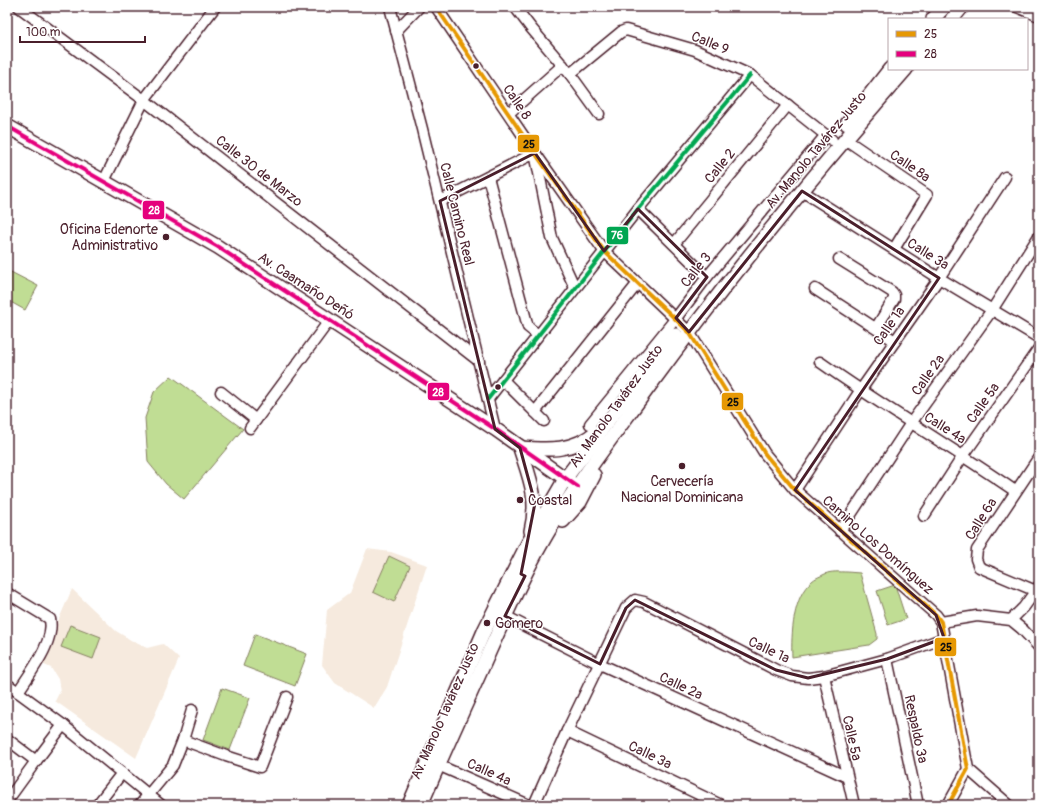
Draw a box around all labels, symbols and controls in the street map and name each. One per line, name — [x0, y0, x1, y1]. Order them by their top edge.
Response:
scale bar — [20, 18, 145, 44]
legend — [888, 18, 1028, 70]
text: 100 m — [26, 25, 61, 40]
text: 25 — [924, 27, 937, 42]
street label: Calle 9 — [689, 28, 731, 58]
text: 28 — [924, 47, 937, 62]
unlabelled marker — [471, 61, 481, 71]
street label: Calle 8 — [499, 81, 535, 123]
street label: Av. Manolo Tavárez Justo — [762, 88, 870, 212]
street label: Calle 30 de Marzo — [212, 132, 306, 210]
line badge: 25 — [517, 134, 540, 153]
text: 25 — [523, 138, 535, 151]
street label: Calle 2 — [701, 145, 739, 187]
street label: Calle 8ª — [886, 146, 934, 186]
street label: Calle Camino Real — [436, 161, 478, 267]
line badge: 28 — [142, 200, 165, 220]
text: 28 — [148, 204, 160, 217]
place label: Oficina Edenorte Administrativo — [60, 221, 158, 254]
line badge: 76 — [606, 226, 629, 245]
text: 76 — [611, 229, 624, 242]
marker: Oficina Edenorte Administrativo — [161, 232, 171, 242]
street label: Calle 3ª — [904, 235, 952, 273]
street label: Av. Caamaño Deñó — [255, 249, 358, 324]
street label: Calle 3 — [677, 249, 715, 291]
street label: Calle 1ª — [869, 303, 909, 349]
street label: Av. Manolo Tavárez Justo — [566, 341, 667, 471]
street label: Calle 2ª — [908, 351, 948, 399]
street label: Calle 5ª — [963, 379, 1003, 427]
line badge: 28 — [427, 382, 450, 401]
unlabelled marker — [493, 382, 503, 392]
text: 28 — [432, 386, 444, 399]
line badge: 25 — [721, 392, 744, 411]
text: 25 — [727, 396, 739, 409]
street label: Calle 4ª — [921, 408, 969, 448]
marker: Cervecería Nacional Dominicana — [677, 461, 687, 471]
place label: Cervecería Nacional Dominicana — [621, 473, 743, 506]
place label: Coastal — [528, 492, 572, 509]
street label: Camino Los Domínguez — [819, 492, 937, 598]
marker: Coastal — [515, 495, 525, 505]
street label: Calle 6ª — [961, 495, 1001, 543]
place label: Gomero — [495, 615, 543, 632]
marker: Gomero — [482, 618, 492, 628]
street label: Calle 1ª — [746, 633, 792, 667]
line badge: 25 — [934, 637, 957, 657]
street label: Av. Manolo Tavárez Justo — [407, 640, 483, 782]
text: 25 — [940, 641, 952, 654]
street label: Calle 2ª — [657, 669, 705, 703]
street label: Respaldo 3ª — [900, 693, 932, 765]
street label: Calle 5ª — [839, 714, 865, 762]
street label: Calle 3ª — [626, 737, 674, 773]
street label: Calle 4ª — [464, 755, 514, 789]

